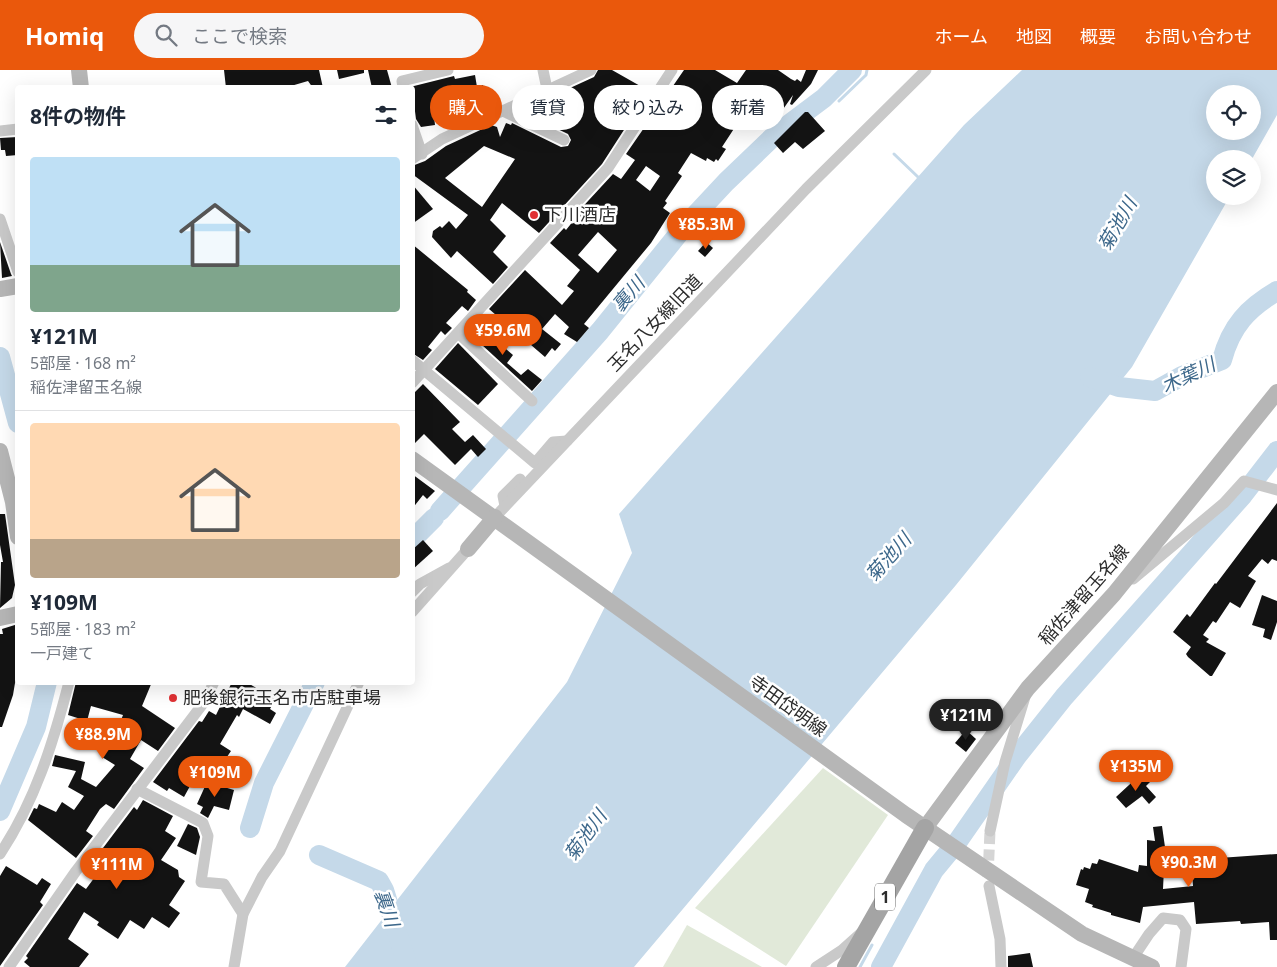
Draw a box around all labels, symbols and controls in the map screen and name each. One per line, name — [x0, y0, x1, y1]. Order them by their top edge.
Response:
search box — [134, 13, 484, 58]
text: Homiq — [25, 19, 104, 52]
icon: search — [152, 21, 180, 49]
text: ここで検索 — [192, 23, 287, 49]
text: ホーム — [935, 24, 988, 48]
text: 地図 — [1016, 24, 1052, 48]
text: 概要 — [1080, 24, 1116, 48]
text: お問い合わせ — [1144, 24, 1252, 48]
chip: 購入 — [430, 85, 502, 130]
chip: 賃貸 — [512, 85, 584, 130]
chip: 絞り込み — [594, 85, 702, 130]
chip: 新着 — [712, 85, 784, 130]
map controls — [1206, 85, 1261, 205]
button: locate — [1206, 85, 1261, 140]
icon: filters — [372, 101, 400, 129]
text: 8件の物件 — [30, 102, 126, 130]
button: layers — [1206, 150, 1261, 205]
icon: home — [170, 190, 260, 280]
water label: 菊池川 — [1091, 191, 1144, 255]
place label: 下川酒店 — [544, 202, 616, 226]
pin: ¥85.3M — [665, 208, 747, 250]
marker: 下川酒店 — [528, 209, 540, 221]
text: ¥85.3M — [678, 213, 734, 235]
street label: 玉名八女線旧道 — [602, 269, 707, 376]
water label: 裏川 — [606, 270, 652, 317]
pin: ¥59.6M — [462, 314, 544, 356]
text: ¥59.6M — [475, 319, 531, 341]
text: ¥121M — [30, 322, 98, 350]
water label: 木葉川 — [1157, 350, 1221, 399]
text: 5部屋 · 168 m² — [30, 352, 136, 374]
text: 稲佐津留玉名線 — [30, 376, 142, 398]
icon: home — [170, 455, 260, 545]
water label: 菊池川 — [859, 526, 918, 587]
street label: 稲佐津留玉名線 — [1033, 539, 1134, 650]
text: ¥109M — [30, 588, 98, 616]
text: 5部屋 · 183 m² — [30, 618, 136, 640]
text: 一戸建て — [30, 642, 94, 664]
street label: 寺田岱明線 — [745, 669, 832, 741]
place label: 肥後銀行玉名市店駐車場 — [183, 685, 381, 709]
marker: 肥後銀行玉名市店駐車場 — [167, 692, 179, 704]
pin: ¥121M — [931, 698, 1001, 741]
text: ¥121M — [940, 704, 992, 726]
pin: ¥88.9M — [62, 718, 144, 760]
text: ¥88.9M — [75, 723, 131, 745]
pin: ¥135M — [1101, 750, 1171, 792]
text: ¥135M — [1110, 755, 1162, 777]
pin: ¥109M — [180, 756, 250, 798]
text: ¥109M — [189, 761, 241, 783]
water label: 菊池川 — [558, 803, 613, 866]
pin: ¥90.3M — [1148, 846, 1230, 888]
pin: ¥111M — [82, 848, 152, 890]
text: ¥90.3M — [1161, 851, 1217, 873]
text: ¥111M — [91, 853, 143, 875]
road number: 1 — [875, 884, 895, 910]
water label: 裏川 — [369, 886, 406, 932]

